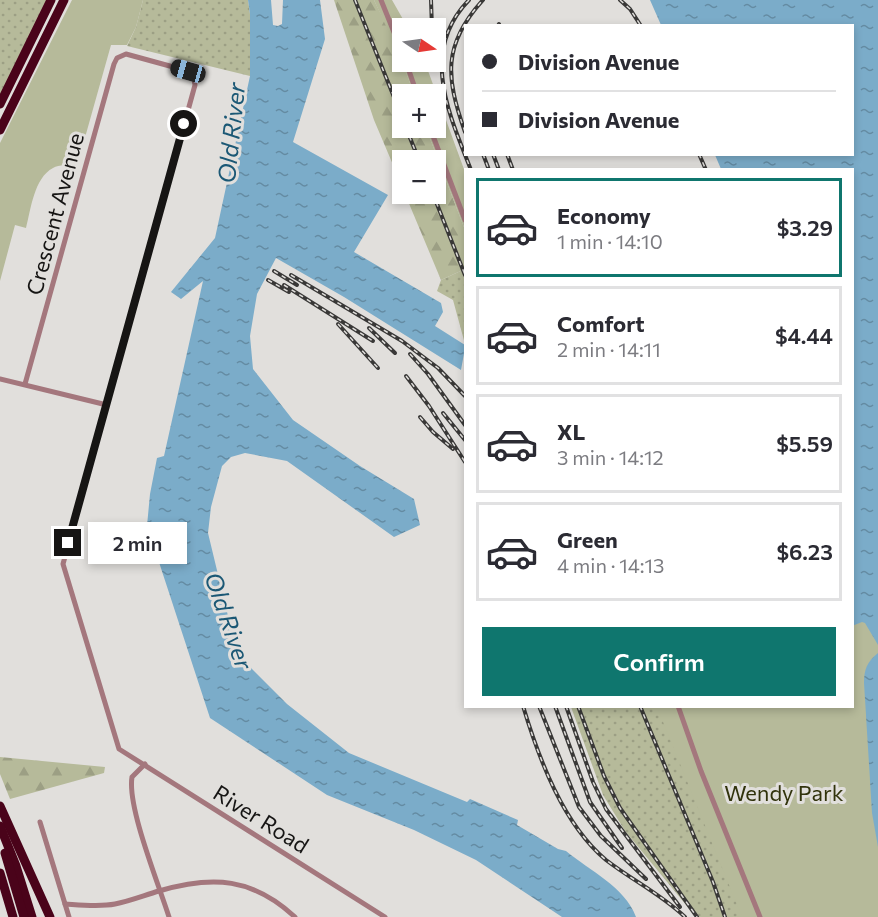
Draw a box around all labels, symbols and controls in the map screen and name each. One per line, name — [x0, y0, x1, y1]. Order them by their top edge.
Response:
north arrow — [392, 18, 446, 72]
map controls — [392, 18, 446, 204]
text: Division Avenue — [518, 48, 679, 75]
car — [168, 57, 208, 85]
water label: Old River — [211, 80, 250, 184]
button: + — [392, 84, 446, 138]
text: Division Avenue — [518, 106, 679, 133]
route start — [170, 110, 197, 137]
street label: Crescent Avenue — [20, 130, 89, 298]
button: − — [392, 150, 446, 204]
icon: car — [485, 201, 539, 255]
text: Economy — [557, 202, 651, 229]
text: $3.29 — [777, 214, 833, 241]
text: 1 min · 14:10 — [557, 229, 663, 253]
icon: car — [485, 309, 539, 363]
text: Comfort — [557, 310, 645, 337]
text: $4.44 — [775, 322, 833, 349]
text: 2 min · 14:11 — [557, 337, 661, 361]
icon: car — [485, 417, 539, 471]
text: XL — [557, 418, 585, 445]
text: $5.59 — [776, 430, 833, 457]
text: 3 min · 14:12 — [557, 445, 664, 469]
callout: 2 min — [89, 522, 188, 564]
icon: car — [485, 525, 539, 579]
text: Green — [557, 526, 618, 553]
route end — [54, 529, 81, 556]
text: 2 min — [113, 531, 162, 555]
text: $6.23 — [777, 538, 833, 565]
text: 4 min · 14:13 — [557, 553, 665, 577]
water label: Old River — [199, 568, 260, 674]
button: Confirm — [482, 627, 836, 696]
street label: River Road — [209, 779, 314, 858]
park label: Wendy Park — [724, 779, 844, 806]

